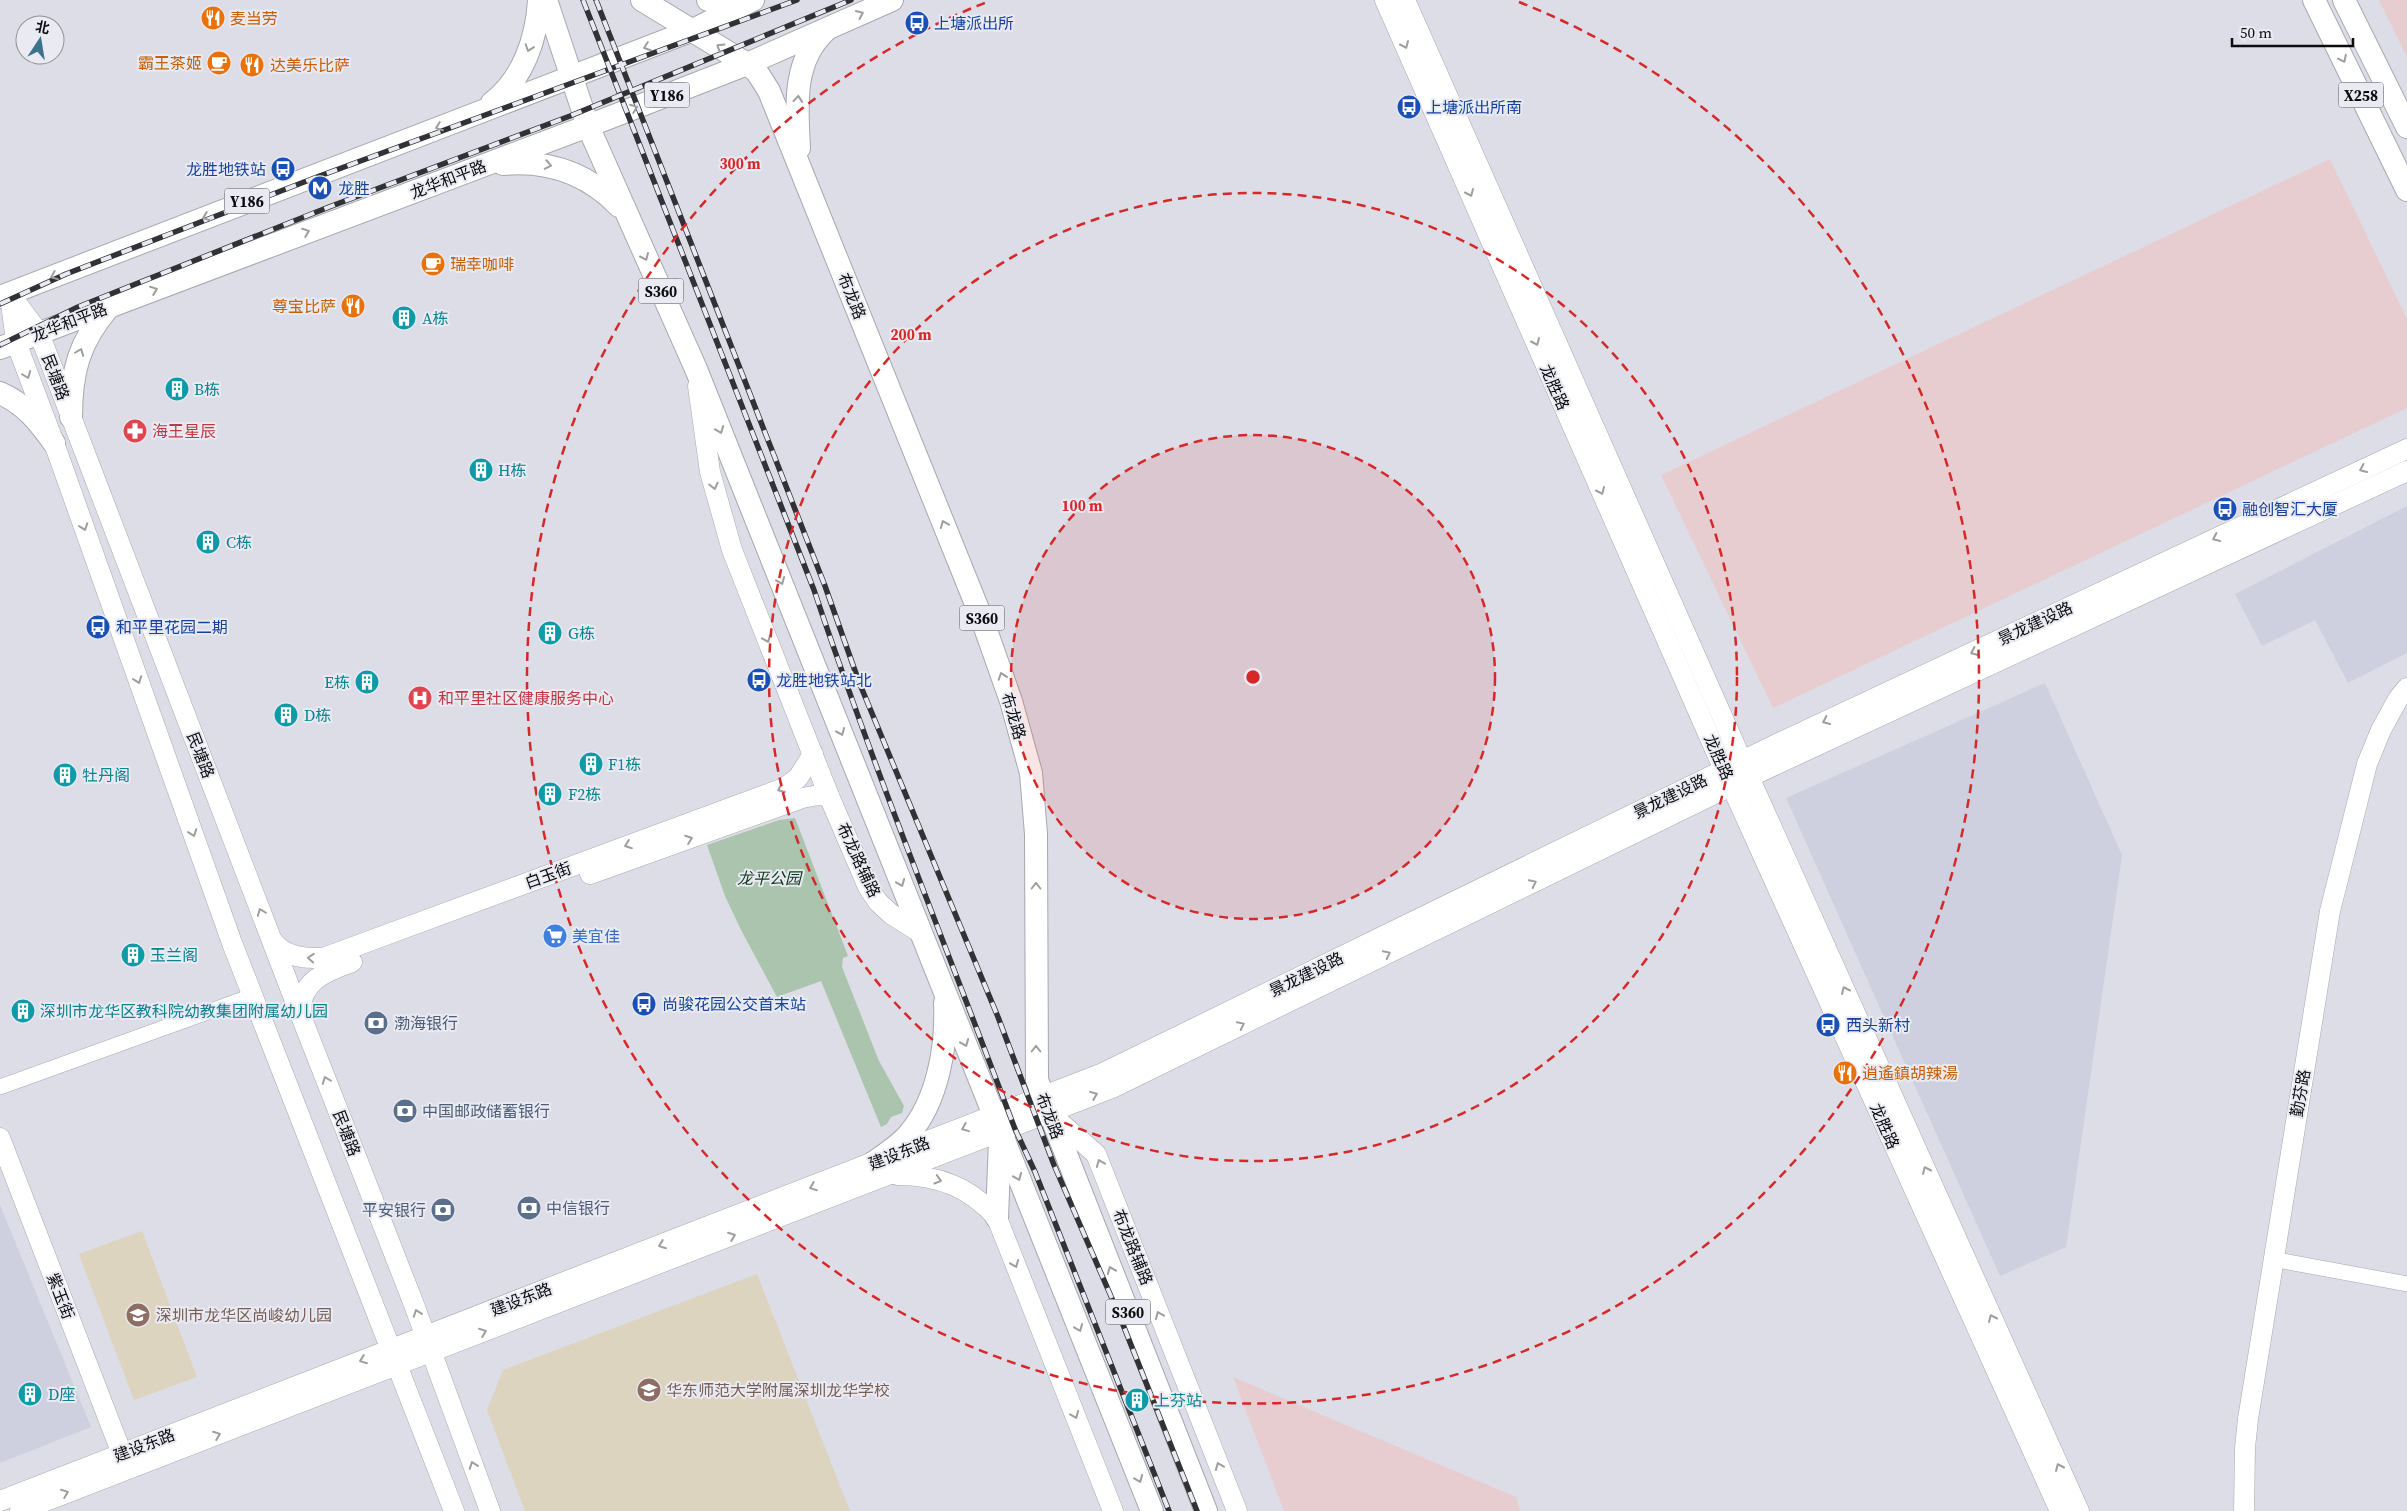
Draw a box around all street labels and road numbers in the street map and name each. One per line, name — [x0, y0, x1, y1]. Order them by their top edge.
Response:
road number: Y186 — [644, 82, 690, 108]
road number: X258 — [2338, 82, 2384, 108]
street label: 龙华和平路 — [407, 154, 489, 204]
road number: Y186 — [224, 188, 270, 214]
street label: 布龙路 — [833, 270, 871, 322]
road number: S360 — [638, 278, 684, 304]
street label: 龙华和平路 — [28, 297, 110, 347]
street label: 民塘路 — [37, 351, 75, 403]
street label: 龙胜路 — [1535, 361, 1575, 413]
street label: 景龙建设路 — [1994, 596, 2076, 650]
road number: S360 — [960, 606, 1004, 630]
street label: 布龙路 — [996, 690, 1032, 742]
street label: 民塘路 — [182, 729, 220, 781]
street label: 龙胜路 — [1699, 731, 1739, 783]
street label: 景龙建设路 — [1629, 769, 1711, 823]
street label: 布龙路辅路 — [832, 819, 886, 901]
street label: 白玉街 — [522, 856, 574, 894]
street label: 景龙建设路 — [1265, 947, 1347, 1001]
street label: 勤芬路 — [2285, 1067, 2315, 1119]
street label: 布龙路 — [1031, 1090, 1069, 1142]
street label: 龙胜路 — [1865, 1100, 1905, 1152]
street label: 民塘路 — [328, 1107, 366, 1159]
street label: 建设东路 — [865, 1131, 933, 1175]
street label: 布龙路辅路 — [1108, 1206, 1158, 1288]
street label: 紫玉街 — [42, 1270, 80, 1322]
street label: 建设东路 — [487, 1277, 555, 1321]
road number: S360 — [1106, 1300, 1150, 1324]
street label: 建设东路 — [110, 1423, 178, 1467]

